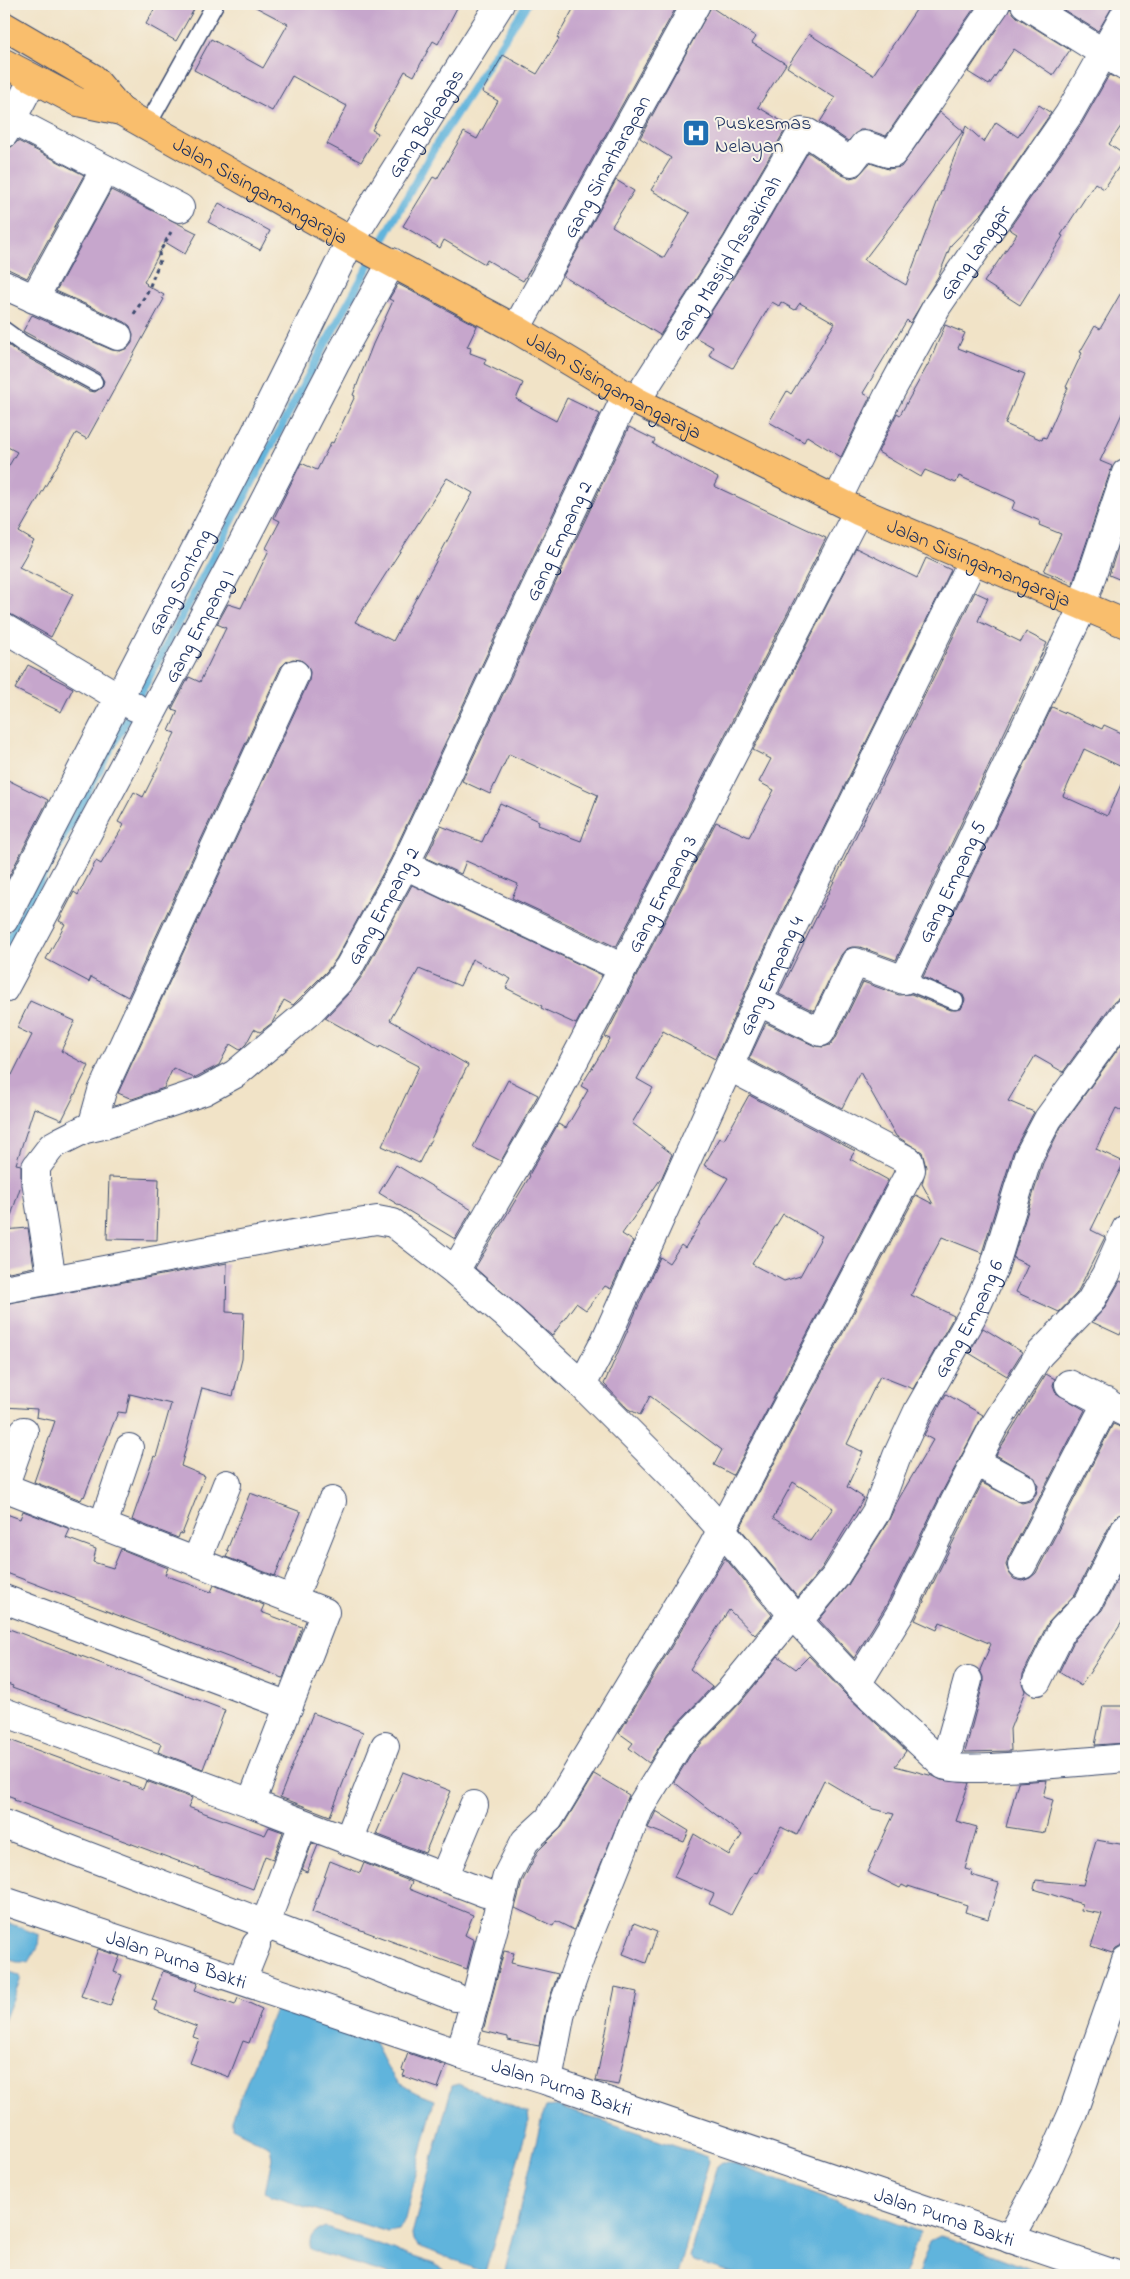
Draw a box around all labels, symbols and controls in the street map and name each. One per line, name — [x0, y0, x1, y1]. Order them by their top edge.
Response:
street label: Gang Belpagas — [382, 64, 473, 185]
street label: Gang Sinarharapan — [557, 91, 660, 244]
place label: Puskesmas Nelayan — [715, 110, 811, 162]
hospital icon: Puskesmas Nelayan — [681, 118, 711, 148]
street label: Jalan Sisingamangaraja — [166, 131, 353, 253]
street label: Gang Masjid Assakinah — [666, 171, 790, 348]
street label: Gang Langgar — [933, 199, 1020, 307]
street label: Jalan Sisingamangaraja — [520, 326, 706, 448]
street label: Gang Empang 2 — [519, 476, 601, 607]
street label: Jalan Sisingamangaraja — [882, 513, 1075, 616]
street label: Gang Sontong — [141, 524, 222, 641]
street label: Gang Empang I — [158, 565, 243, 689]
street label: Gang Empang 5 — [912, 817, 995, 948]
street label: Gang Empang 3 — [621, 831, 706, 959]
street label: Gang Empang 2 — [341, 843, 428, 971]
street label: Gang Empang 4 — [733, 912, 813, 1041]
street label: Gang Empang 6 — [928, 1257, 1013, 1384]
street label: Jalan Purna Bakti — [102, 1924, 250, 1998]
street label: Jalan Purna Bakti — [487, 2052, 635, 2126]
street label: Jalan Purna Bakti — [870, 2181, 1018, 2256]

